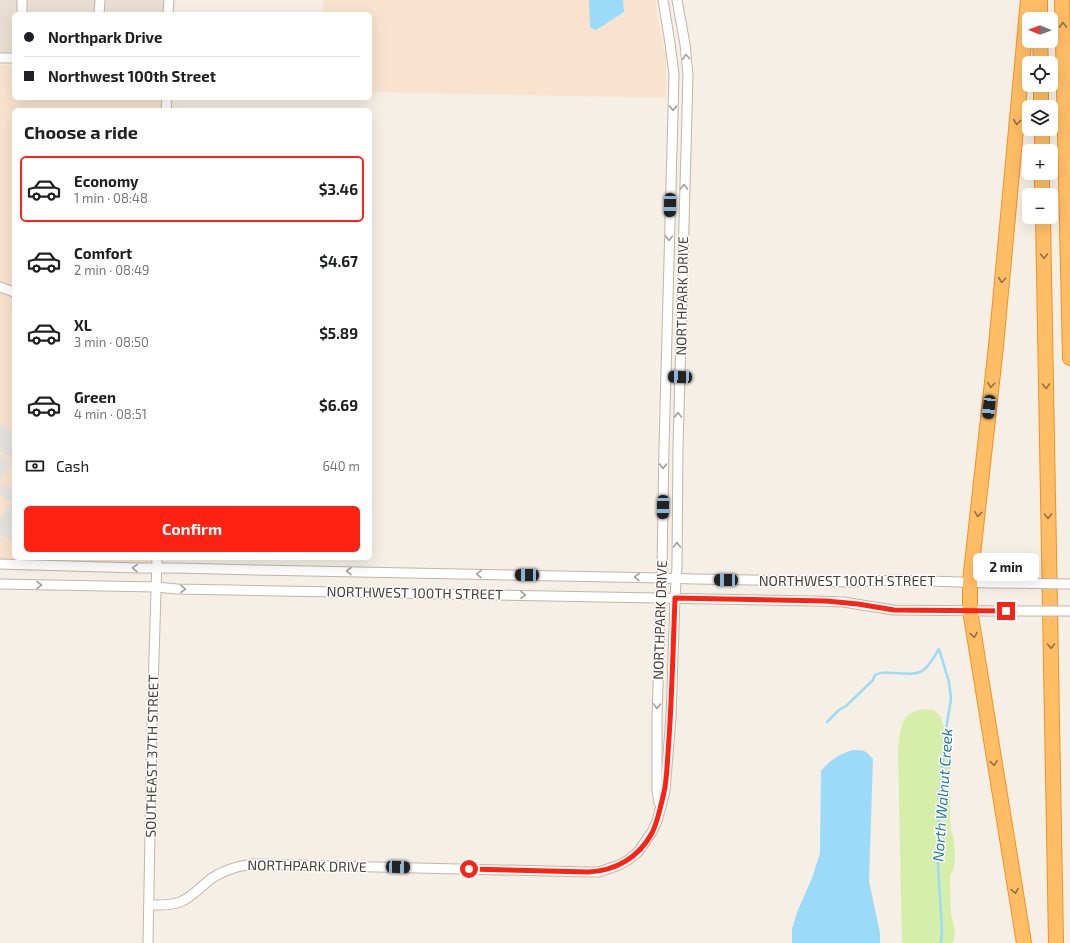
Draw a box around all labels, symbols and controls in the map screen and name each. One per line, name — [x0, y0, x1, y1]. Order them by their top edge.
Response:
north arrow — [1022, 12, 1058, 48]
map controls — [1022, 12, 1058, 224]
one-way arrow — [1059, 22, 1067, 28]
text: Northpark Drive — [48, 28, 162, 46]
one-way arrow — [681, 54, 690, 60]
button: locate — [1022, 56, 1058, 92]
text: Northwest 100th Street — [48, 67, 216, 85]
button: layers — [1022, 100, 1058, 136]
one-way arrow — [669, 105, 677, 111]
one-way arrow — [1012, 119, 1021, 125]
text: Choose a ride — [24, 121, 138, 143]
button: + — [1022, 144, 1058, 180]
icon: car — [26, 171, 62, 207]
text: Economy — [74, 172, 139, 190]
text: $3.46 — [319, 180, 358, 198]
one-way arrow — [680, 184, 689, 190]
button: − — [1022, 188, 1058, 224]
text: 1 min · 08:48 — [74, 190, 148, 206]
car — [664, 193, 676, 217]
one-way arrow — [665, 235, 673, 241]
street label: NORTHPARK DRIVE — [672, 236, 691, 356]
icon: car — [26, 243, 62, 279]
text: Comfort — [74, 244, 132, 262]
text: $4.67 — [319, 252, 358, 270]
one-way arrow — [1039, 253, 1048, 259]
text: 2 min · 08:49 — [74, 262, 149, 278]
one-way arrow — [998, 277, 1007, 283]
icon: car — [26, 315, 62, 351]
text: XL — [74, 316, 92, 334]
text: $5.89 — [319, 324, 358, 342]
text: 3 min · 08:50 — [74, 334, 149, 350]
car — [668, 371, 692, 383]
one-way arrow — [987, 382, 996, 388]
one-way arrow — [1042, 383, 1050, 389]
icon: car — [26, 387, 62, 423]
text: Green — [74, 388, 116, 406]
car — [982, 394, 996, 420]
text: $6.69 — [319, 396, 358, 414]
text: 4 min · 08:51 — [74, 406, 147, 422]
one-way arrow — [674, 412, 683, 418]
icon: cash — [24, 455, 46, 477]
text: Cash — [56, 457, 89, 475]
text: 640 m — [322, 458, 360, 474]
one-way arrow — [659, 463, 667, 469]
car — [657, 495, 669, 519]
button: Confirm — [24, 506, 360, 552]
one-way arrow — [973, 511, 982, 517]
one-way arrow — [1044, 513, 1053, 519]
one-way arrow — [673, 542, 681, 548]
callout: 2 min — [973, 553, 1039, 581]
text: 2 min — [989, 559, 1023, 575]
street label: NORTHPARK DRIVE — [649, 560, 670, 680]
one-way arrow — [132, 564, 138, 572]
one-way arrow — [346, 567, 352, 576]
car — [515, 569, 539, 581]
one-way arrow — [476, 570, 482, 578]
street label: NORTHWEST 100TH STREET — [759, 572, 935, 589]
one-way arrow — [634, 573, 640, 581]
car — [714, 574, 738, 586]
one-way arrow — [36, 581, 42, 589]
street label: NORTHWEST 100TH STREET — [327, 582, 503, 603]
one-way arrow — [180, 585, 186, 593]
one-way arrow — [520, 591, 526, 599]
route end — [997, 602, 1015, 620]
one-way arrow — [969, 632, 977, 638]
one-way arrow — [1047, 643, 1055, 649]
street label: SOUTHEAST 37TH STREET — [142, 674, 161, 838]
one-way arrow — [653, 703, 661, 709]
water label: North Walnut Creek — [928, 727, 956, 862]
one-way arrow — [989, 760, 998, 766]
street label: NORTHPARK DRIVE — [247, 856, 367, 875]
route start — [460, 860, 478, 878]
car — [386, 861, 410, 873]
one-way arrow — [1010, 888, 1019, 894]

